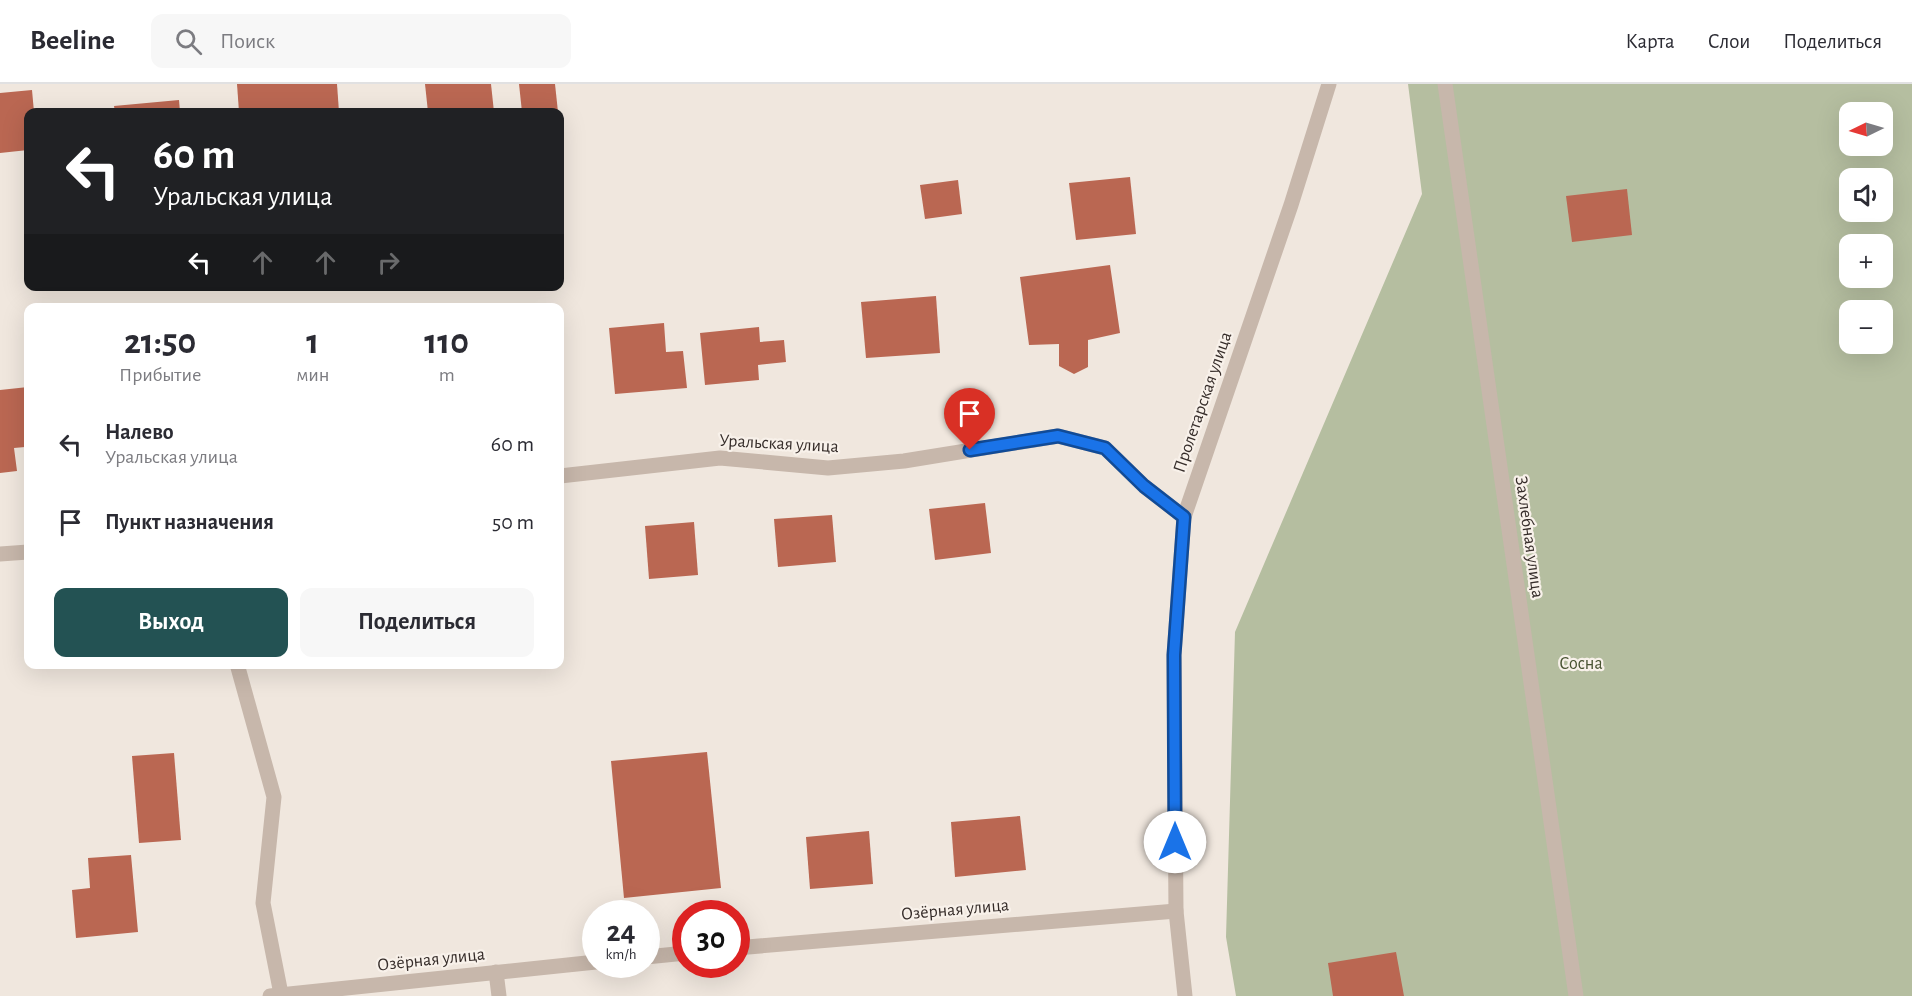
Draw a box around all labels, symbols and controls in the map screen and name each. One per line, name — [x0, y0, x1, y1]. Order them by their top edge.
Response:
search box — [151, 14, 571, 68]
icon: search — [172, 25, 205, 58]
text: Beeline — [30, 27, 115, 55]
text: Поиск — [220, 30, 275, 52]
text: Карта — [1625, 31, 1675, 52]
text: Слои — [1708, 31, 1750, 52]
text: Поделиться — [1783, 31, 1882, 52]
north arrow — [1839, 102, 1893, 156]
map controls — [1839, 102, 1893, 354]
icon: left — [54, 132, 132, 210]
text: 60 m — [153, 134, 235, 176]
button: sound — [1839, 168, 1893, 222]
text: Уральская улица — [153, 183, 333, 210]
button: + — [1839, 234, 1893, 288]
icon: left — [183, 246, 216, 279]
icon: ahead — [246, 246, 279, 279]
icon: ahead — [309, 246, 342, 279]
icon: right — [372, 246, 405, 279]
button: − — [1839, 300, 1893, 354]
text: 21:50 — [124, 324, 196, 360]
text: 1 — [306, 324, 319, 360]
text: 110 — [424, 324, 469, 360]
street label: Пролетарская улица — [1170, 330, 1235, 475]
text: Прибытие — [119, 365, 201, 385]
text: мин — [296, 365, 329, 385]
text: m — [439, 365, 455, 385]
pin — [944, 388, 995, 450]
icon: arrive — [953, 397, 986, 430]
text: Налево — [105, 421, 174, 443]
icon: left — [54, 428, 87, 461]
street label: Уральская улица — [719, 432, 839, 456]
text: 60 m — [491, 433, 534, 455]
text: Уральская улица — [105, 447, 238, 467]
street label: Захлебная улица — [1512, 475, 1547, 599]
icon: arrive — [54, 506, 87, 539]
text: Пункт назначения — [105, 511, 274, 533]
text: 50 m — [492, 511, 534, 533]
button: Выход — [54, 588, 288, 657]
button: Поделиться — [300, 588, 534, 657]
park label: Сосна — [1559, 655, 1603, 673]
position arrow — [1143, 810, 1207, 874]
street label: Озёрная улица — [900, 896, 1010, 924]
speed limit sign: 30 — [672, 900, 750, 978]
text: 24 — [606, 917, 636, 947]
street label: Озёрная улица — [376, 945, 486, 975]
text: km/h — [606, 947, 636, 962]

